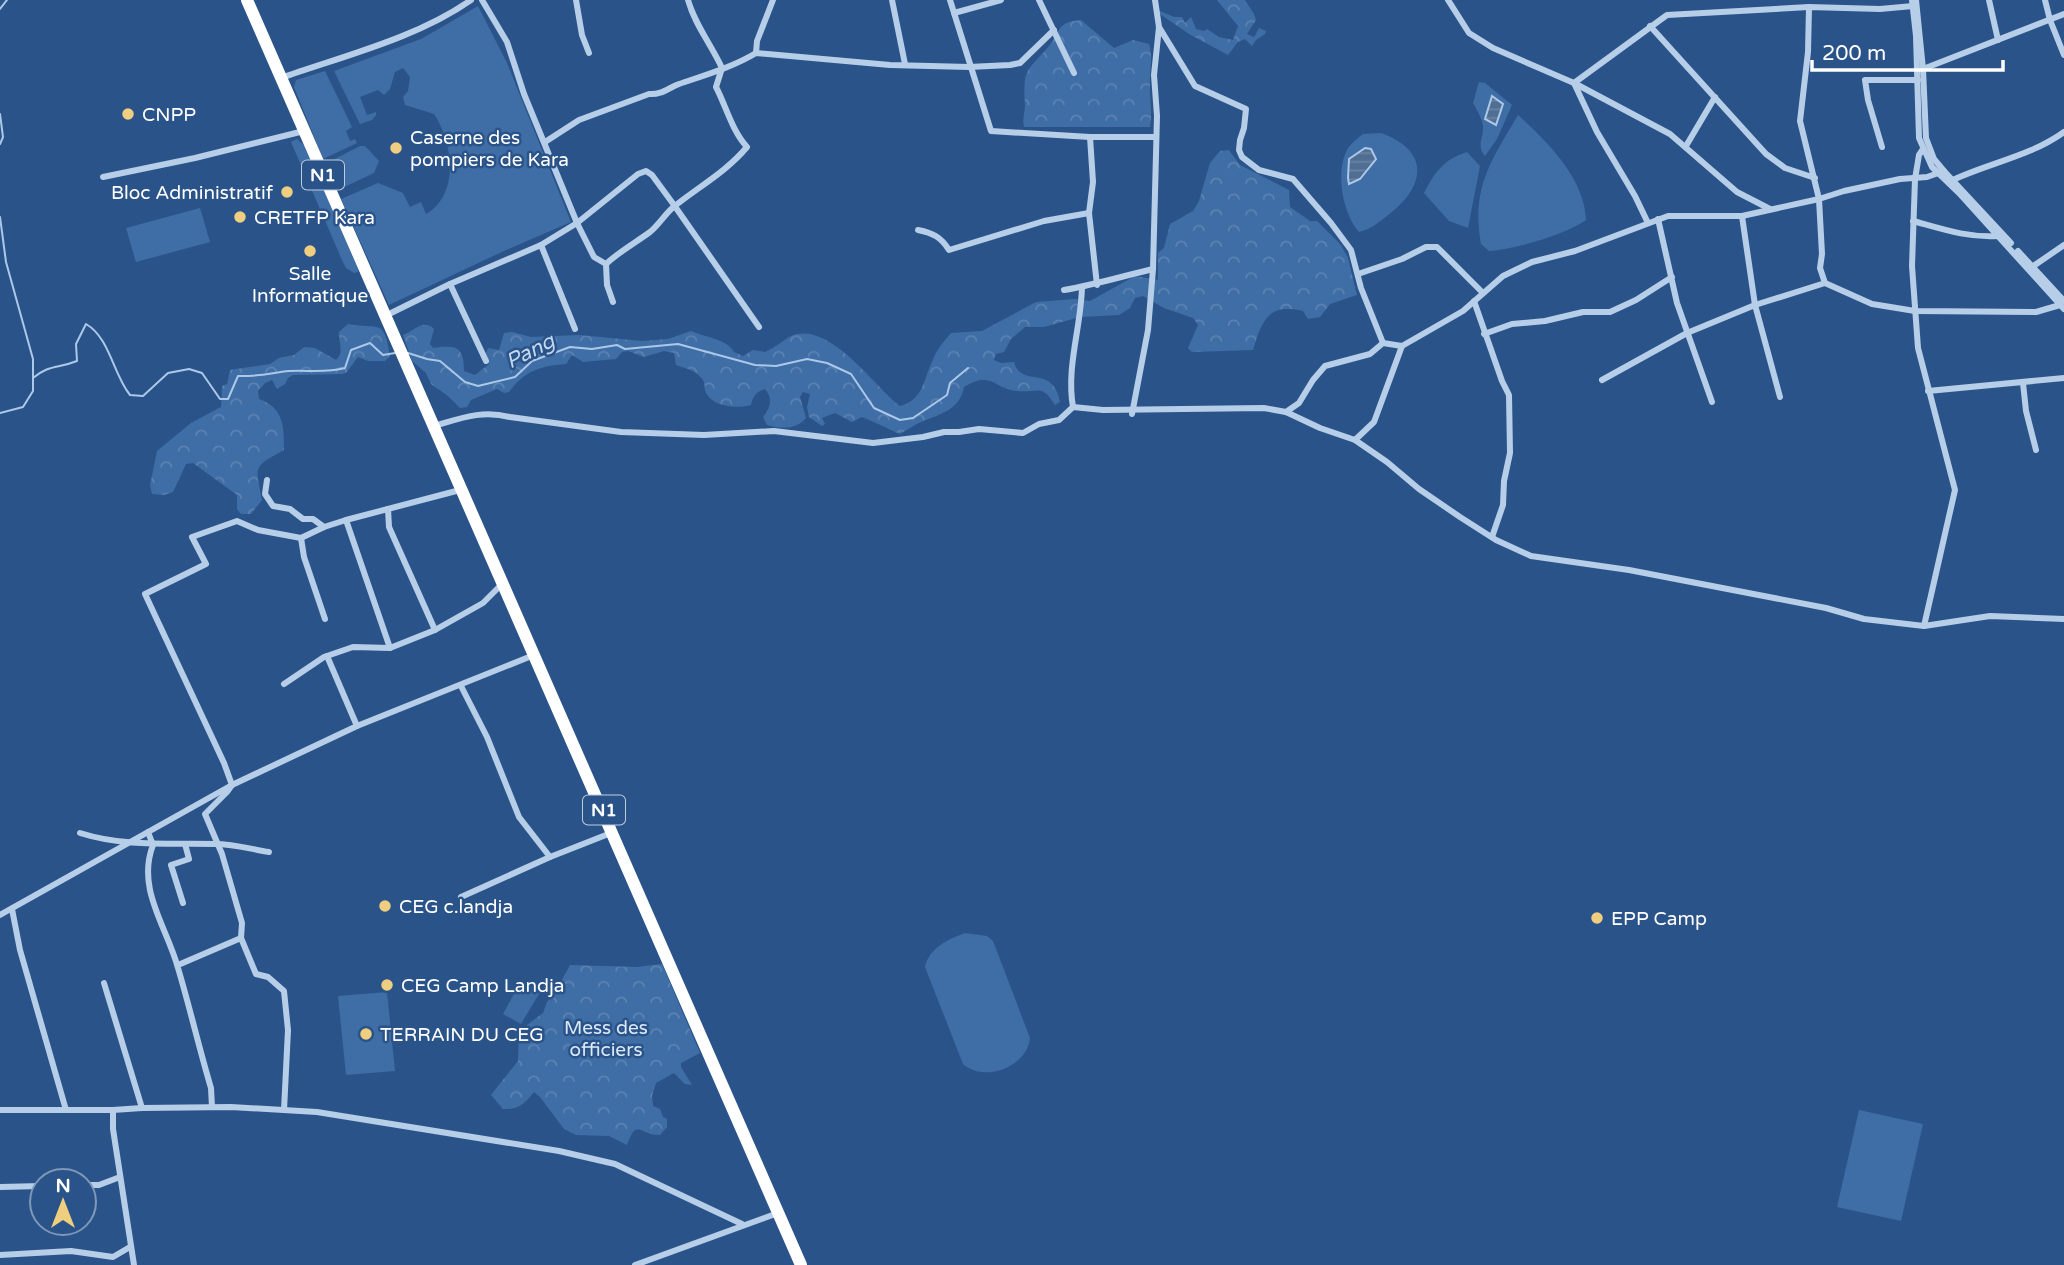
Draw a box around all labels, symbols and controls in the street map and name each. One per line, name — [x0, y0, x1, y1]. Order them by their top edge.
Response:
scale bar — [1812, 28, 2003, 72]
text: 200 m — [1822, 41, 1886, 66]
place label: CNPP — [142, 104, 196, 126]
marker: CNPP — [120, 106, 136, 122]
place label: Caserne des pompiers de Kara — [410, 127, 569, 171]
marker: Caserne des pompiers de Kara — [388, 140, 404, 156]
road number: N1 — [302, 160, 344, 190]
place label: Bloc Administratif — [111, 182, 274, 204]
marker: Bloc Administratif — [279, 184, 295, 200]
place label: CRETFP Kara — [254, 207, 375, 229]
marker: CRETFP Kara — [232, 209, 248, 225]
marker: Salle Informatique — [302, 243, 318, 259]
place label: Salle Informatique — [252, 263, 368, 307]
water label: Pang — [502, 328, 560, 374]
road number: N1 — [583, 796, 625, 824]
place label: CEG c.landja — [399, 896, 513, 918]
marker: CEG c.landja — [377, 898, 393, 914]
place label: EPP Camp — [1611, 908, 1707, 930]
marker: EPP Camp — [1589, 910, 1605, 926]
place label: CEG Camp Landja — [401, 975, 564, 997]
marker: CEG Camp Landja — [379, 977, 395, 993]
park label: Mess des officiers — [564, 1017, 648, 1061]
place label: TERRAIN DU CEG — [380, 1024, 544, 1046]
marker: TERRAIN DU CEG — [358, 1026, 374, 1042]
north arrow — [28, 1167, 98, 1237]
text: N — [55, 1175, 71, 1197]

